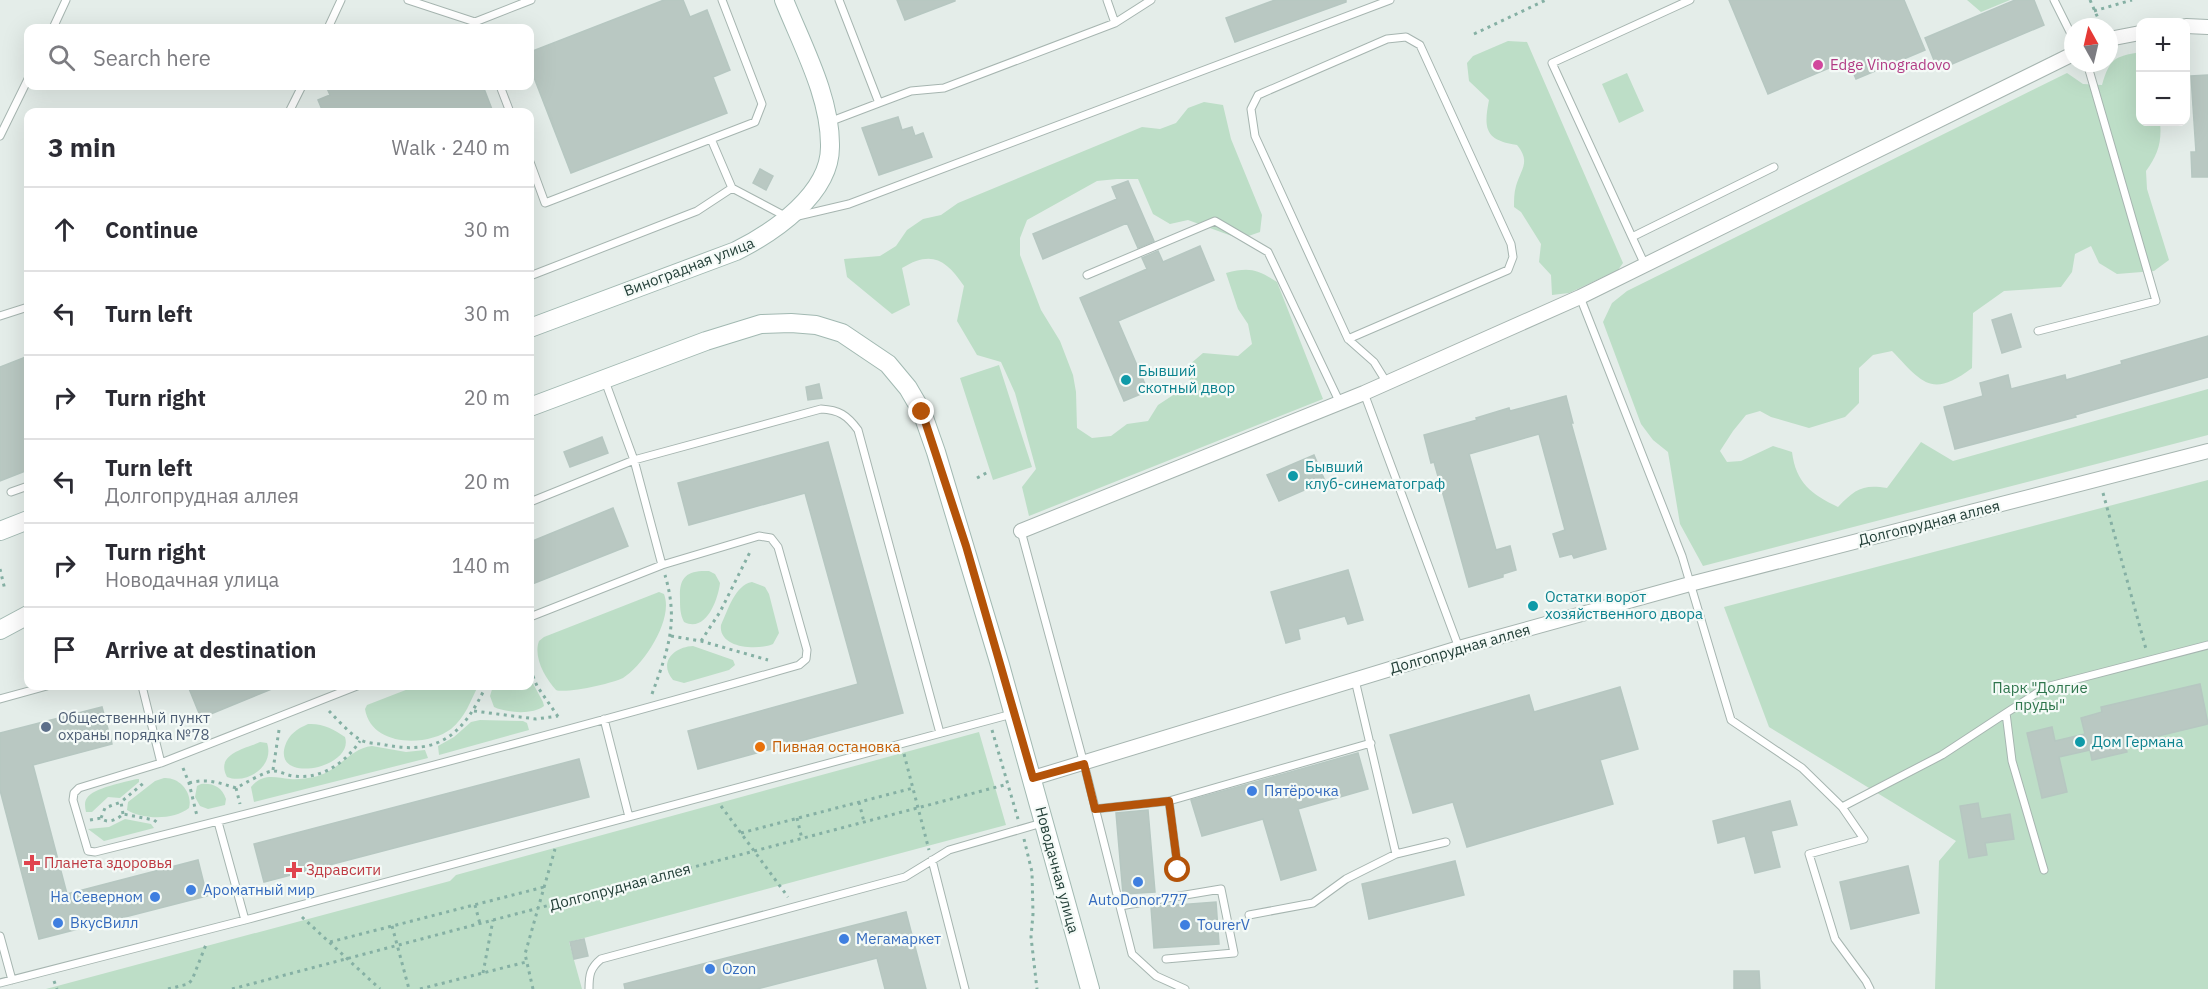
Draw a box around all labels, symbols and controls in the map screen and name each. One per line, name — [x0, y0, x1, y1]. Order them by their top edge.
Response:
north arrow — [2064, 18, 2118, 72]
map controls — [2136, 18, 2190, 126]
button: + — [2136, 18, 2190, 72]
search box — [24, 24, 534, 90]
icon: search — [45, 41, 78, 74]
text: Search here — [93, 43, 211, 72]
place label: Edge Vinogradovo — [1830, 55, 1951, 74]
marker: Edge Vinogradovo — [1811, 58, 1825, 72]
button: − — [2136, 72, 2190, 126]
text: 3 min — [48, 130, 116, 164]
text: Walk · 240 m — [392, 134, 510, 161]
icon: ahead — [48, 213, 81, 246]
text: Continue — [105, 215, 198, 244]
text: 30 m — [464, 216, 510, 243]
street label: Виноградная улица — [621, 233, 757, 300]
icon: left — [48, 297, 81, 330]
text: Turn left — [105, 299, 193, 328]
text: 30 m — [464, 300, 510, 327]
place label: Бывший скотный двор — [1138, 361, 1235, 397]
marker: Бывший скотный двор — [1119, 373, 1133, 387]
icon: right — [48, 381, 81, 414]
text: Turn right — [105, 383, 206, 412]
text: 20 m — [464, 384, 510, 411]
route end — [908, 398, 934, 424]
text: Turn left — [105, 453, 193, 482]
place label: Бывший клуб-синематограф — [1305, 457, 1445, 493]
icon: left — [48, 465, 81, 498]
text: 20 m — [464, 468, 510, 495]
marker: Бывший клуб-синематограф — [1286, 469, 1300, 483]
text: Долгопрудная аллея — [105, 482, 299, 509]
street label: Долгопрудная аллея — [1856, 496, 2002, 549]
text: Turn right — [105, 537, 206, 566]
icon: right — [48, 549, 81, 582]
text: 140 m — [452, 552, 510, 579]
text: Новодачная улица — [105, 566, 279, 593]
place label: Остатки ворот хозяйственного двора — [1545, 587, 1703, 623]
marker: Остатки ворот хозяйственного двора — [1526, 599, 1540, 613]
street label: Долгопрудная аллея — [1387, 619, 1532, 678]
icon: arrive — [48, 633, 81, 666]
text: Arrive at destination — [105, 635, 316, 664]
park label: Парк "Долгие пруды" — [1992, 678, 2088, 714]
place label: Общественный пункт охраны порядка №78 — [58, 708, 210, 744]
marker: Общественный пункт охраны порядка №78 — [39, 720, 53, 734]
place label: Дом Германа — [2092, 732, 2183, 751]
marker: Дом Германа — [2073, 735, 2087, 749]
place label: Пивная остановка — [772, 737, 901, 756]
marker: Пивная остановка — [753, 740, 767, 754]
place label: Пятёрочка — [1264, 781, 1339, 800]
marker: Пятёрочка — [1245, 784, 1259, 798]
street label: Новодачная улица — [1031, 804, 1084, 935]
place label: Планета здоровья — [44, 853, 172, 872]
marker: Планета здоровья — [25, 856, 39, 870]
route start — [1164, 856, 1190, 882]
street label: Долгопрудная аллея — [547, 859, 693, 915]
place label: Здравсити — [306, 860, 381, 879]
marker: Здравсити — [287, 863, 301, 877]
marker: AutoDonor777 — [1131, 875, 1145, 889]
place label: Ароматный мир — [203, 880, 315, 899]
marker: Ароматный мир — [184, 883, 198, 897]
place label: На Северном — [50, 887, 143, 906]
marker: На Северном — [148, 890, 162, 904]
place label: AutoDonor777 — [1088, 890, 1188, 909]
place label: ВкусВилл — [70, 913, 138, 932]
place label: TourerV — [1197, 915, 1250, 934]
marker: ВкусВилл — [51, 916, 65, 930]
marker: TourerV — [1178, 918, 1192, 932]
place label: Мегамаркет — [856, 929, 941, 948]
marker: Мегамаркет — [837, 932, 851, 946]
place label: Ozon — [722, 959, 756, 978]
marker: Ozon — [703, 962, 717, 976]

